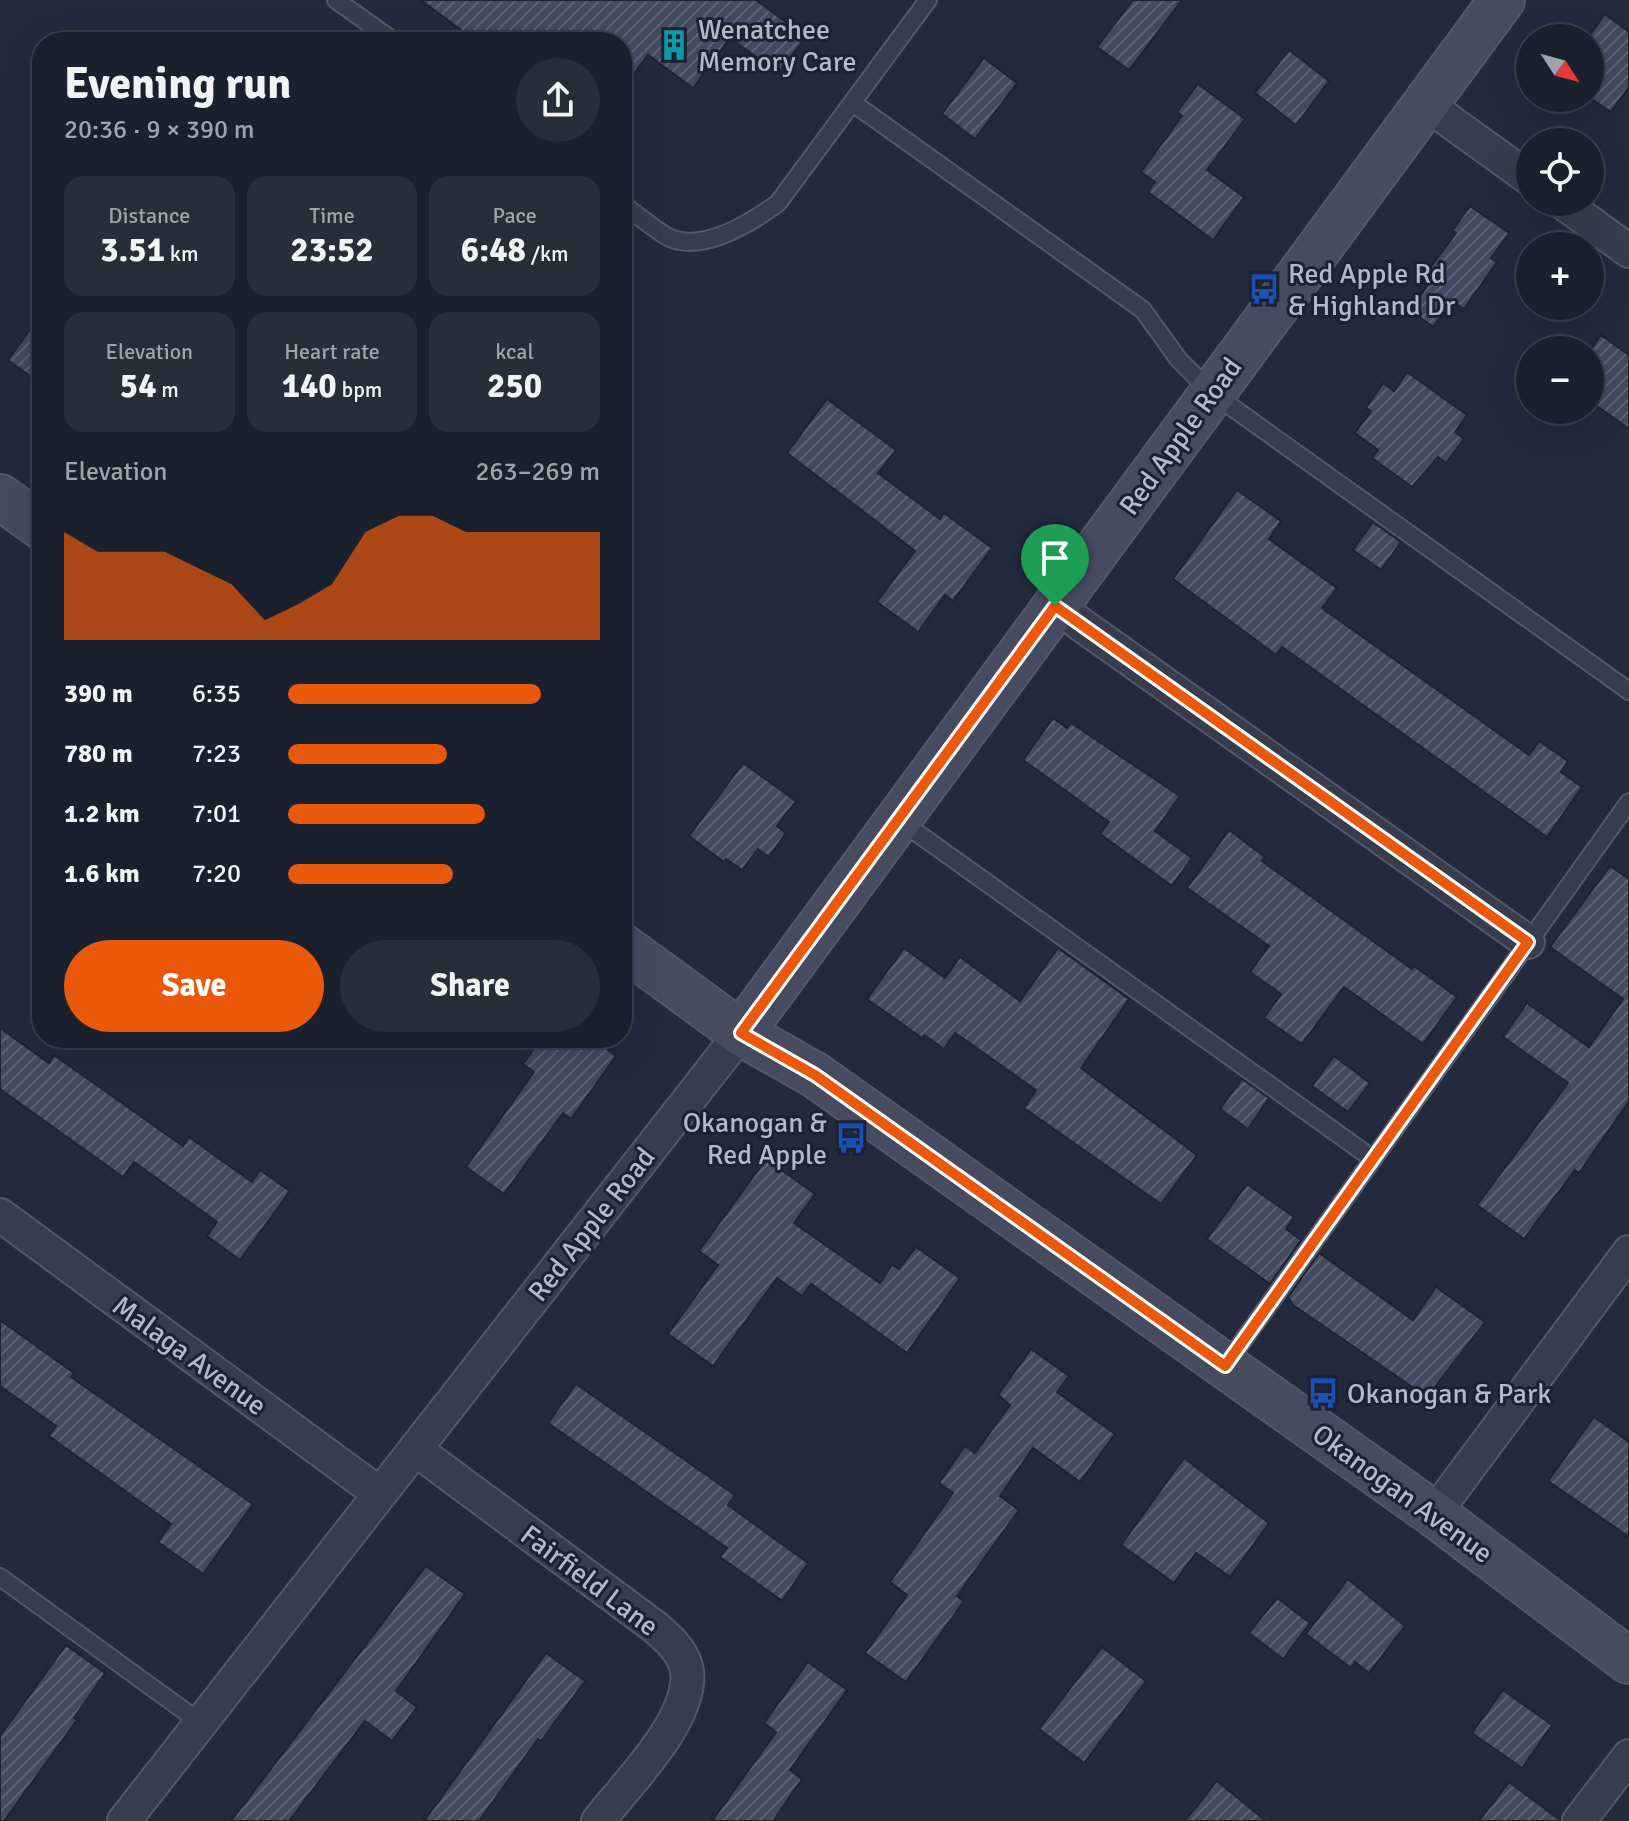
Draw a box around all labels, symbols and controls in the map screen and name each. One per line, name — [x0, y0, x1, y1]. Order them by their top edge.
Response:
place label: Wenatchee Memory Care — [698, 13, 856, 79]
north arrow — [1516, 24, 1604, 112]
map controls — [1516, 24, 1604, 424]
building icon: Wenatchee Memory Care — [657, 28, 691, 62]
text: Evening run — [64, 57, 291, 111]
button: share — [516, 58, 600, 142]
text: 20:36 · 9 × 390 m — [64, 114, 255, 146]
button: locate — [1516, 128, 1604, 216]
text: Distance — [108, 202, 190, 229]
text: Time — [309, 202, 355, 229]
text: Pace — [493, 202, 537, 229]
text: 3.51 — [100, 229, 165, 271]
text: 23:52 — [290, 229, 374, 271]
text: 6:48 — [461, 229, 526, 271]
button: + — [1516, 232, 1604, 320]
text: km — [165, 240, 198, 267]
text: /km — [526, 240, 569, 267]
place label: Red Apple Rd & Highland Dr — [1288, 257, 1456, 323]
bus stop icon: Red Apple Rd & Highland Dr — [1247, 272, 1281, 306]
button: − — [1516, 336, 1604, 424]
text: Elevation — [106, 338, 193, 365]
text: Heart rate — [284, 338, 380, 365]
text: kcal — [495, 338, 534, 365]
street label: Red Apple Road — [1112, 351, 1249, 522]
text: 54 — [120, 365, 157, 407]
text: 140 — [282, 365, 337, 407]
text: 250 — [487, 365, 542, 407]
text: m — [157, 376, 179, 403]
text: bpm — [337, 376, 382, 403]
text: Elevation — [64, 456, 168, 488]
text: 263–269 m — [476, 456, 600, 488]
pin — [1021, 524, 1089, 606]
icon: arrive — [1033, 536, 1077, 580]
text: 390 m — [64, 678, 133, 710]
text: 6:35 — [192, 678, 241, 710]
text: 780 m — [64, 738, 133, 770]
text: 7:23 — [192, 738, 241, 770]
text: 1.2 km — [64, 798, 140, 830]
text: 7:01 — [192, 798, 241, 830]
text: 1.6 km — [64, 858, 140, 890]
text: 7:20 — [192, 858, 241, 890]
button: Save — [64, 940, 324, 1032]
button: Share — [340, 940, 600, 1032]
place label: Okanogan & Red Apple — [683, 1106, 827, 1172]
bus stop icon: Okanogan & Red Apple — [834, 1121, 868, 1155]
street label: Red Apple Road — [521, 1141, 663, 1308]
street label: Malaga Avenue — [106, 1289, 273, 1423]
bus stop icon: Okanogan & Park — [1306, 1376, 1340, 1410]
place label: Okanogan & Park — [1347, 1377, 1551, 1411]
street label: Okanogan Avenue — [1306, 1417, 1499, 1571]
street label: Fairfield Lane — [514, 1518, 665, 1644]

